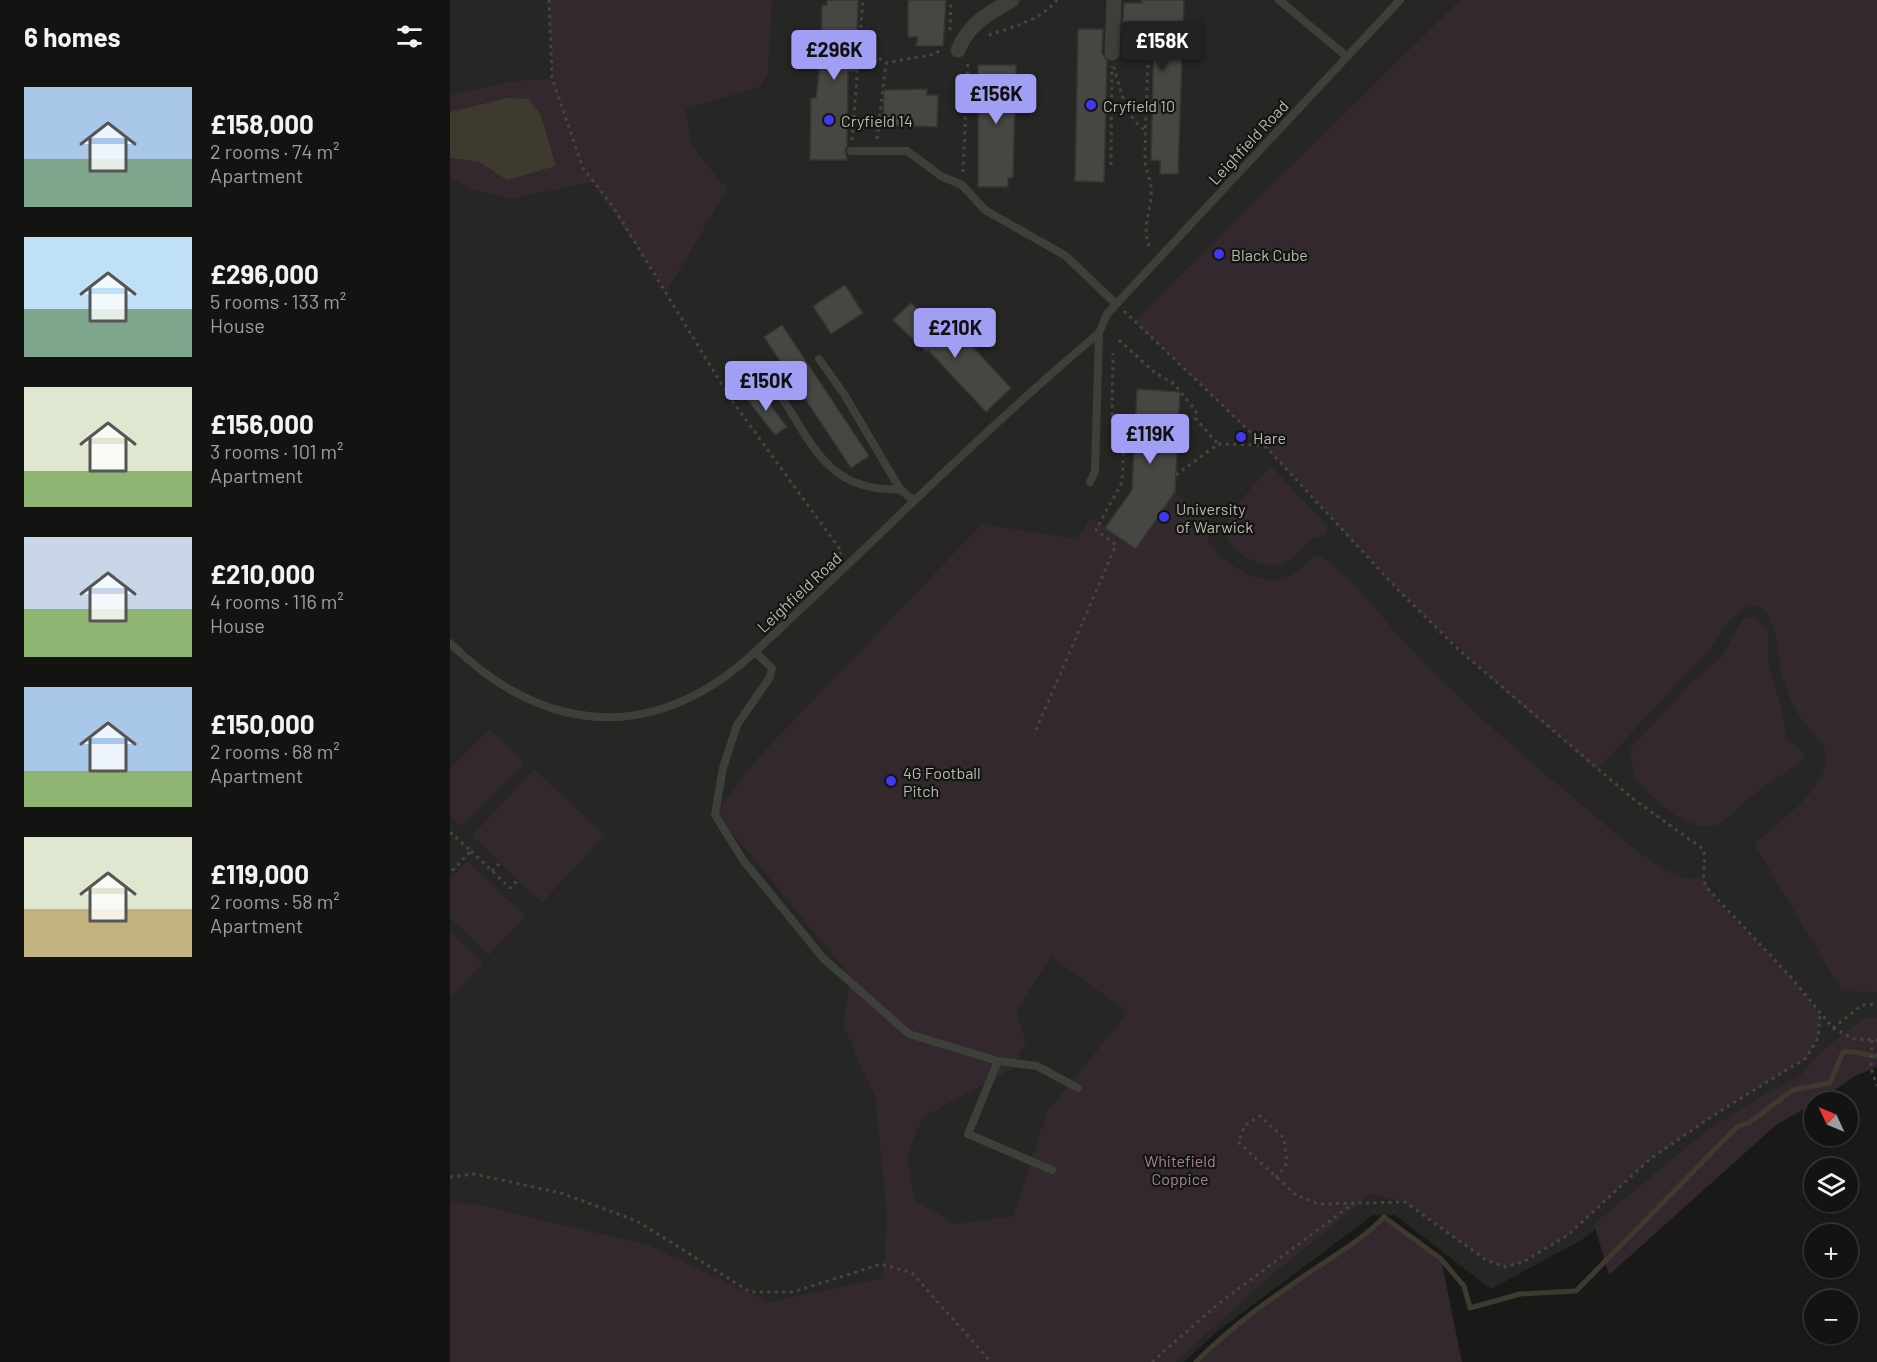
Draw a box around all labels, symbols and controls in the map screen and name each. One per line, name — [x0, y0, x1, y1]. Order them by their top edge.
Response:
icon: filters — [393, 20, 426, 53]
text: 6 homes — [24, 21, 121, 52]
pin: £158K — [1120, 21, 1204, 72]
text: £158K — [1135, 28, 1189, 52]
pin: £296K — [792, 30, 876, 81]
text: £296K — [805, 37, 863, 61]
pin: £156K — [954, 74, 1038, 125]
text: £156K — [969, 81, 1023, 105]
place label: Cryfield 10 — [1103, 96, 1175, 115]
street label: Leighfield Road — [1204, 96, 1292, 188]
marker: Cryfield 10 — [1084, 98, 1098, 112]
text: £158,000 — [210, 108, 314, 139]
icon: home — [72, 111, 144, 183]
place label: Cryfield 14 — [841, 111, 913, 130]
marker: Cryfield 14 — [822, 113, 836, 127]
text: 2 rooms · 74 m² — [210, 139, 340, 163]
text: Apartment — [210, 163, 303, 187]
place label: Black Cube — [1231, 245, 1308, 264]
marker: Black Cube — [1212, 247, 1226, 261]
text: £296,000 — [210, 258, 319, 289]
icon: home — [72, 261, 144, 333]
text: 5 rooms · 133 m² — [210, 289, 346, 313]
pin: £210K — [913, 308, 997, 359]
text: House — [210, 313, 265, 337]
text: £210K — [928, 315, 982, 339]
pin: £150K — [724, 361, 808, 412]
text: £150K — [739, 368, 793, 392]
text: £156,000 — [210, 408, 314, 439]
icon: home — [72, 411, 144, 483]
pin: £119K — [1108, 414, 1192, 465]
text: £119K — [1125, 421, 1175, 445]
place label: Hare — [1253, 428, 1286, 447]
marker: Hare — [1234, 430, 1248, 444]
text: 3 rooms · 101 m² — [210, 439, 343, 463]
text: Apartment — [210, 463, 303, 487]
place label: University of Warwick — [1176, 499, 1253, 536]
marker: University of Warwick — [1157, 510, 1171, 524]
street label: Leighfield Road — [753, 548, 845, 636]
text: £210,000 — [210, 558, 315, 589]
icon: home — [72, 561, 144, 633]
text: 4 rooms · 116 m² — [210, 589, 344, 613]
text: House — [210, 613, 265, 637]
text: £150,000 — [210, 708, 315, 739]
icon: home — [72, 711, 144, 783]
text: 2 rooms · 68 m² — [210, 739, 340, 763]
text: Apartment — [210, 763, 303, 787]
place label: 4G Football Pitch — [903, 763, 981, 800]
marker: 4G Football Pitch — [884, 774, 898, 788]
text: £119,000 — [210, 858, 309, 889]
icon: home — [72, 861, 144, 933]
text: 2 rooms · 58 m² — [210, 889, 340, 913]
text: Apartment — [210, 913, 303, 937]
north arrow — [1804, 1092, 1858, 1146]
map controls — [1804, 1092, 1858, 1344]
park label: Whitefield Coppice — [1144, 1151, 1216, 1188]
button: layers — [1804, 1158, 1858, 1212]
button: + — [1804, 1224, 1858, 1278]
button: − — [1804, 1290, 1858, 1344]

